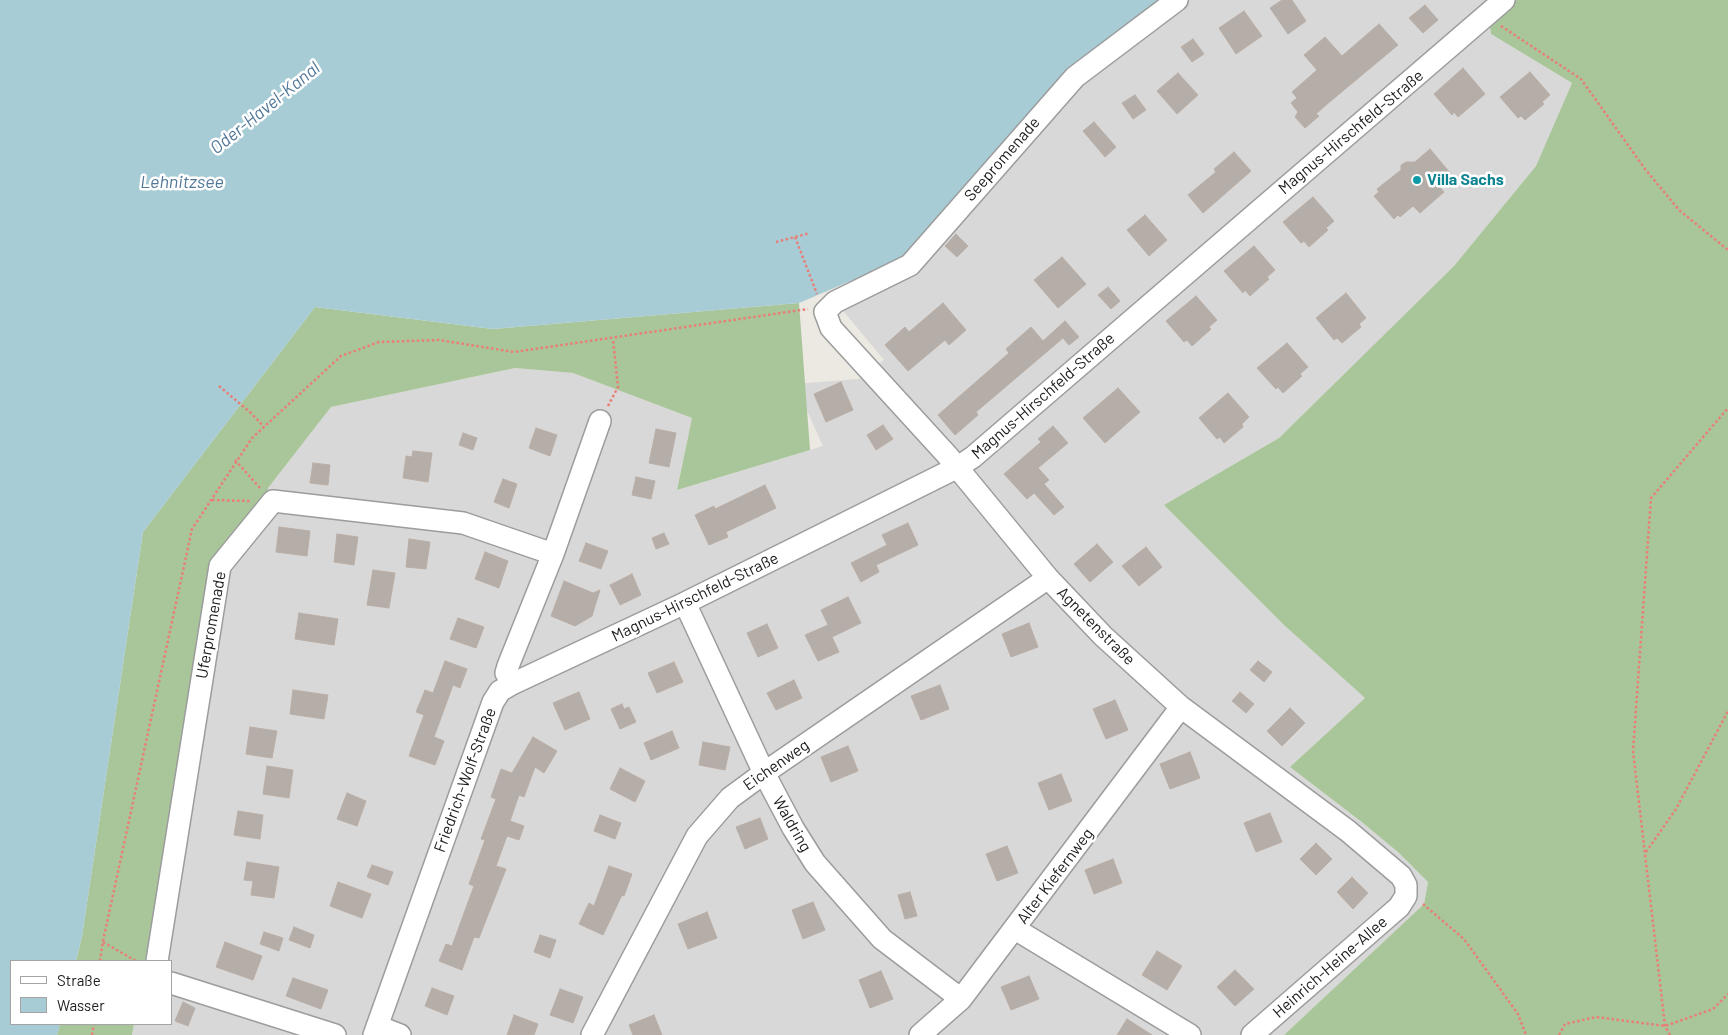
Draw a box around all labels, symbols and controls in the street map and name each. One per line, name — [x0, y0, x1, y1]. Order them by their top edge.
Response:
water label: Oder-Havel-Kanal — [206, 57, 324, 159]
street label: Magnus-Hirschfeld-Straße — [1275, 66, 1427, 198]
street label: Seepromenade — [960, 113, 1044, 205]
place label: Villa Sachs — [1427, 170, 1504, 190]
water label: Lehnitzsee — [140, 171, 224, 193]
marker: Villa Sachs — [1411, 174, 1423, 186]
street label: Magnus-Hirschfeld-Straße — [968, 329, 1118, 463]
street label: Magnus-Hirschfeld-Straße — [609, 548, 781, 646]
street label: Uferpromenade — [192, 570, 230, 680]
street label: Agnetenstraße — [1053, 583, 1139, 669]
street label: Friedrich-Wolf-Straße — [430, 705, 500, 855]
street label: Eichenweg — [739, 735, 813, 795]
street label: Waldring — [768, 793, 816, 855]
street label: Alter Kiefernweg — [1013, 824, 1097, 928]
street label: Heinrich-Heine-Allee — [1269, 912, 1391, 1022]
legend — [10, 960, 172, 1025]
text: Straße — [57, 971, 101, 989]
text: Wasser — [57, 996, 105, 1014]

